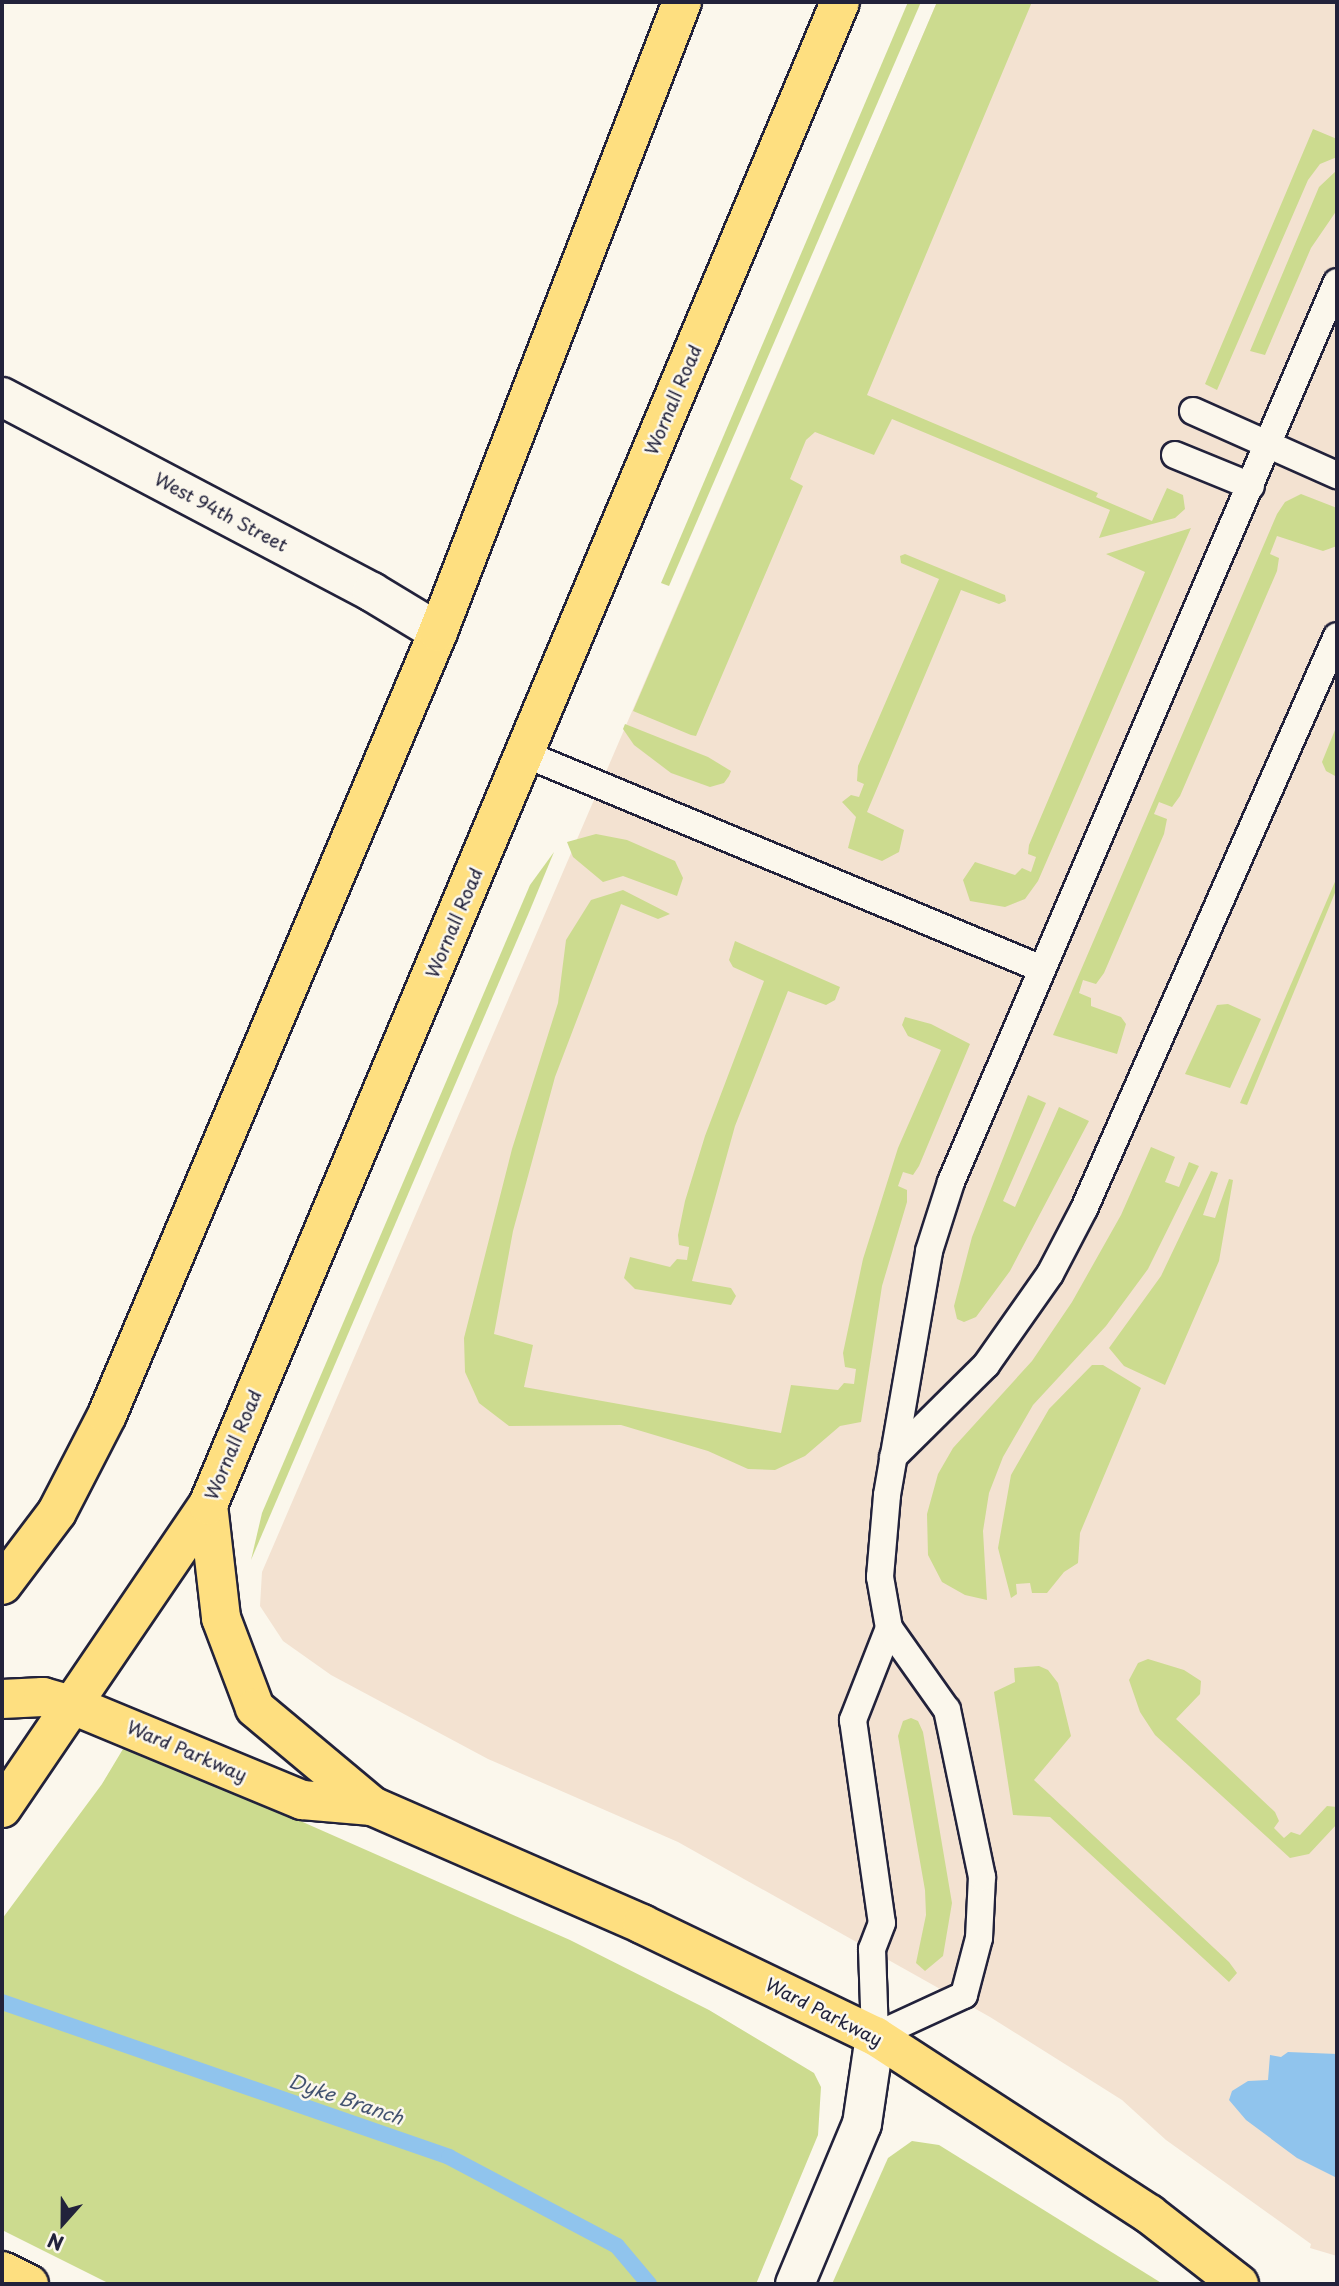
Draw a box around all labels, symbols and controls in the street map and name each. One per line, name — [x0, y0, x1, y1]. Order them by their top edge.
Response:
street label: Wornall Road — [640, 342, 706, 458]
street label: West 94th Street — [151, 468, 291, 556]
street label: Wornall Road — [421, 865, 487, 981]
street label: Wornall Road — [200, 1387, 266, 1503]
street label: Ward Parkway — [123, 1716, 251, 1786]
street label: Ward Parkway — [761, 1973, 887, 2051]
water label: Dyke Branch — [286, 2069, 406, 2129]
north arrow — [28, 2188, 98, 2258]
text: N — [43, 2227, 68, 2258]

